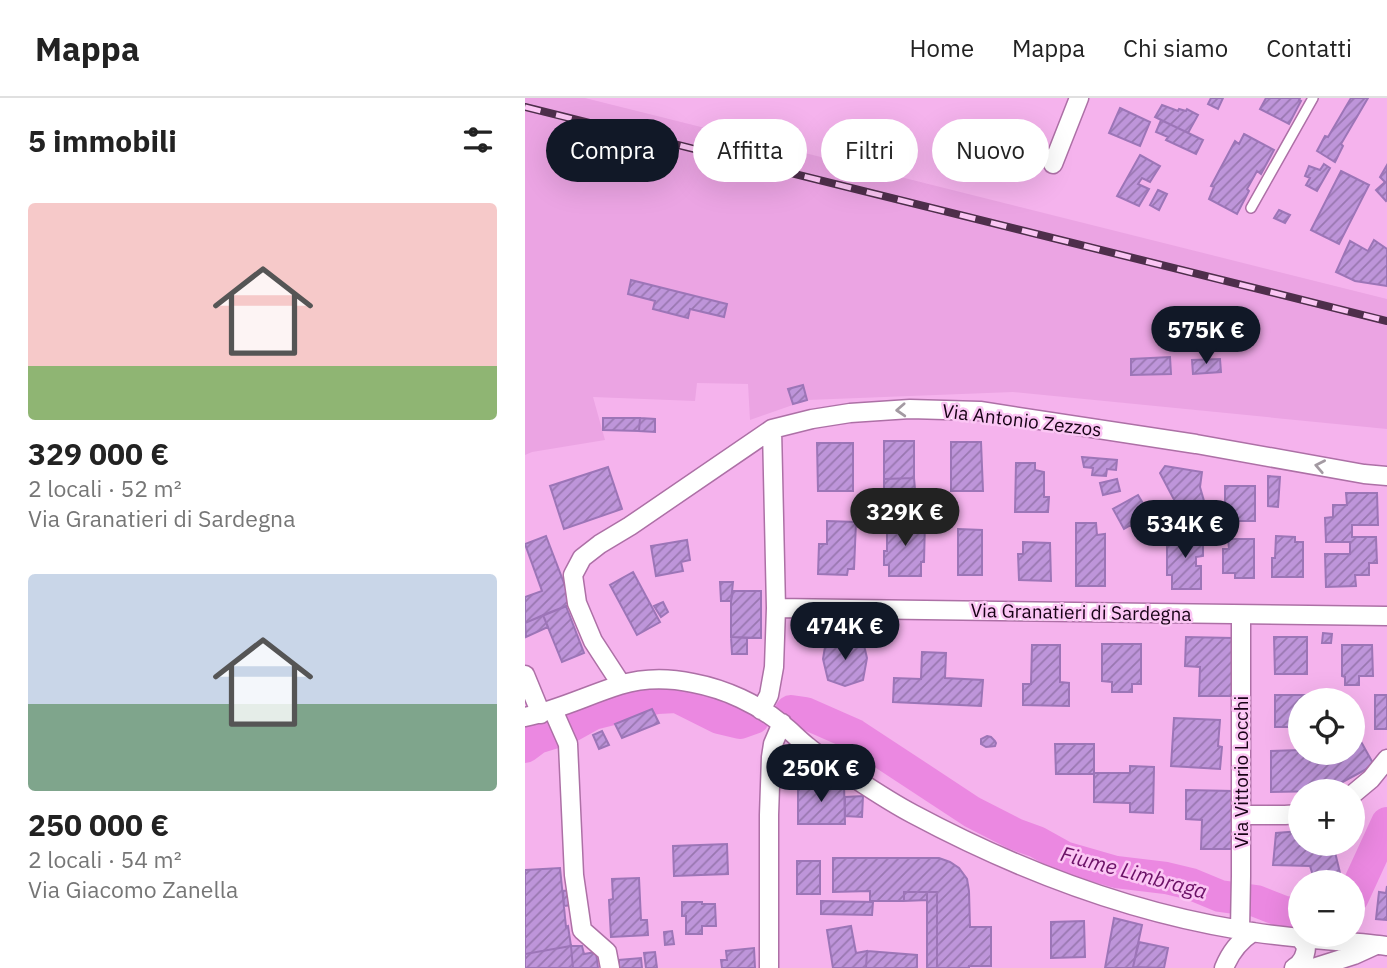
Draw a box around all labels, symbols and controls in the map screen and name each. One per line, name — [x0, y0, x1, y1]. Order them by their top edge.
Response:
text: Mappa — [35, 27, 140, 70]
text: Home — [910, 32, 974, 64]
text: Mappa — [1012, 32, 1085, 64]
text: Chi siamo — [1123, 32, 1228, 64]
text: Contatti — [1266, 32, 1352, 64]
chip: Compra — [546, 119, 679, 182]
chip: Affitta — [693, 119, 807, 182]
chip: Filtri — [821, 119, 918, 182]
chip: Nuovo — [932, 119, 1049, 182]
text: 5 immobili — [28, 121, 177, 160]
icon: filters — [459, 121, 497, 159]
icon: home — [200, 248, 326, 374]
pin: 575K € — [1149, 306, 1263, 366]
text: 575K € — [1167, 314, 1245, 344]
street label: Via Antonio Zezzos — [941, 398, 1103, 442]
one-way arrow — [895, 402, 906, 417]
text: 329 000 € — [28, 434, 169, 473]
one-way arrow — [1314, 459, 1326, 474]
text: 2 locali · 52 m² — [28, 473, 182, 503]
pin: 329K € — [848, 489, 962, 548]
text: 329K € — [866, 496, 944, 526]
pin: 534K € — [1128, 500, 1242, 560]
text: Via Granatieri di Sardegna — [28, 503, 295, 533]
text: 534K € — [1146, 508, 1224, 538]
street label: Via Granatieri di Sardegna — [970, 598, 1192, 626]
pin: 474K € — [788, 602, 902, 662]
text: 474K € — [806, 610, 884, 640]
icon: home — [200, 619, 326, 745]
map controls — [1288, 688, 1365, 947]
button: locate — [1288, 688, 1365, 765]
street label: Via Vittorio Locchi — [1229, 696, 1253, 848]
pin: 250K € — [764, 744, 878, 804]
text: 250K € — [782, 752, 860, 782]
button: + — [1288, 779, 1365, 856]
text: 250 000 € — [28, 805, 169, 844]
water label: Fiume Limbraga — [1058, 839, 1210, 905]
text: 2 locali · 54 m² — [28, 844, 182, 874]
button: − — [1288, 870, 1365, 947]
text: Via Giacomo Zanella — [28, 874, 238, 904]

